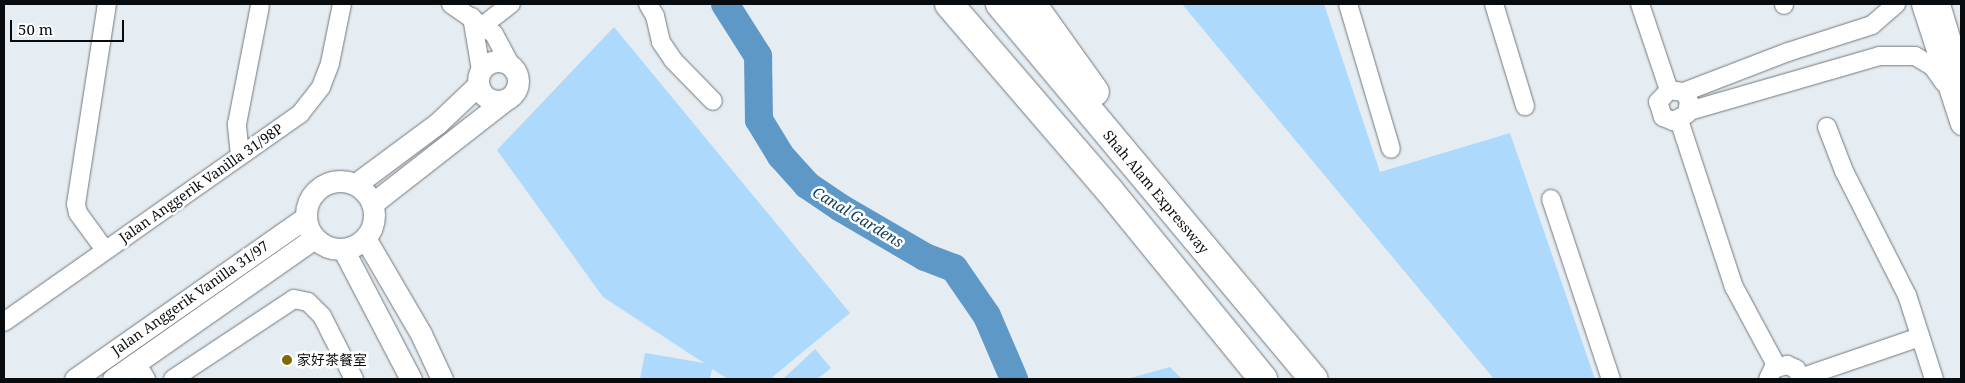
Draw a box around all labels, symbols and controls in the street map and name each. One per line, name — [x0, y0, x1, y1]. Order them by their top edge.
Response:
scale bar — [12, 10, 126, 42]
text: 50 m — [18, 19, 53, 39]
street label: Jalan Anggerik Vanilla 31/98P — [116, 120, 286, 246]
street label: Shah Alam Expressway — [1100, 127, 1212, 257]
water label: Canal Gardens — [809, 183, 907, 251]
street label: Jalan Anggerik Vanilla 31/97 — [108, 237, 272, 359]
place label: 家好茶餐室 — [297, 352, 367, 368]
marker: 家好茶餐室 — [281, 354, 293, 366]

